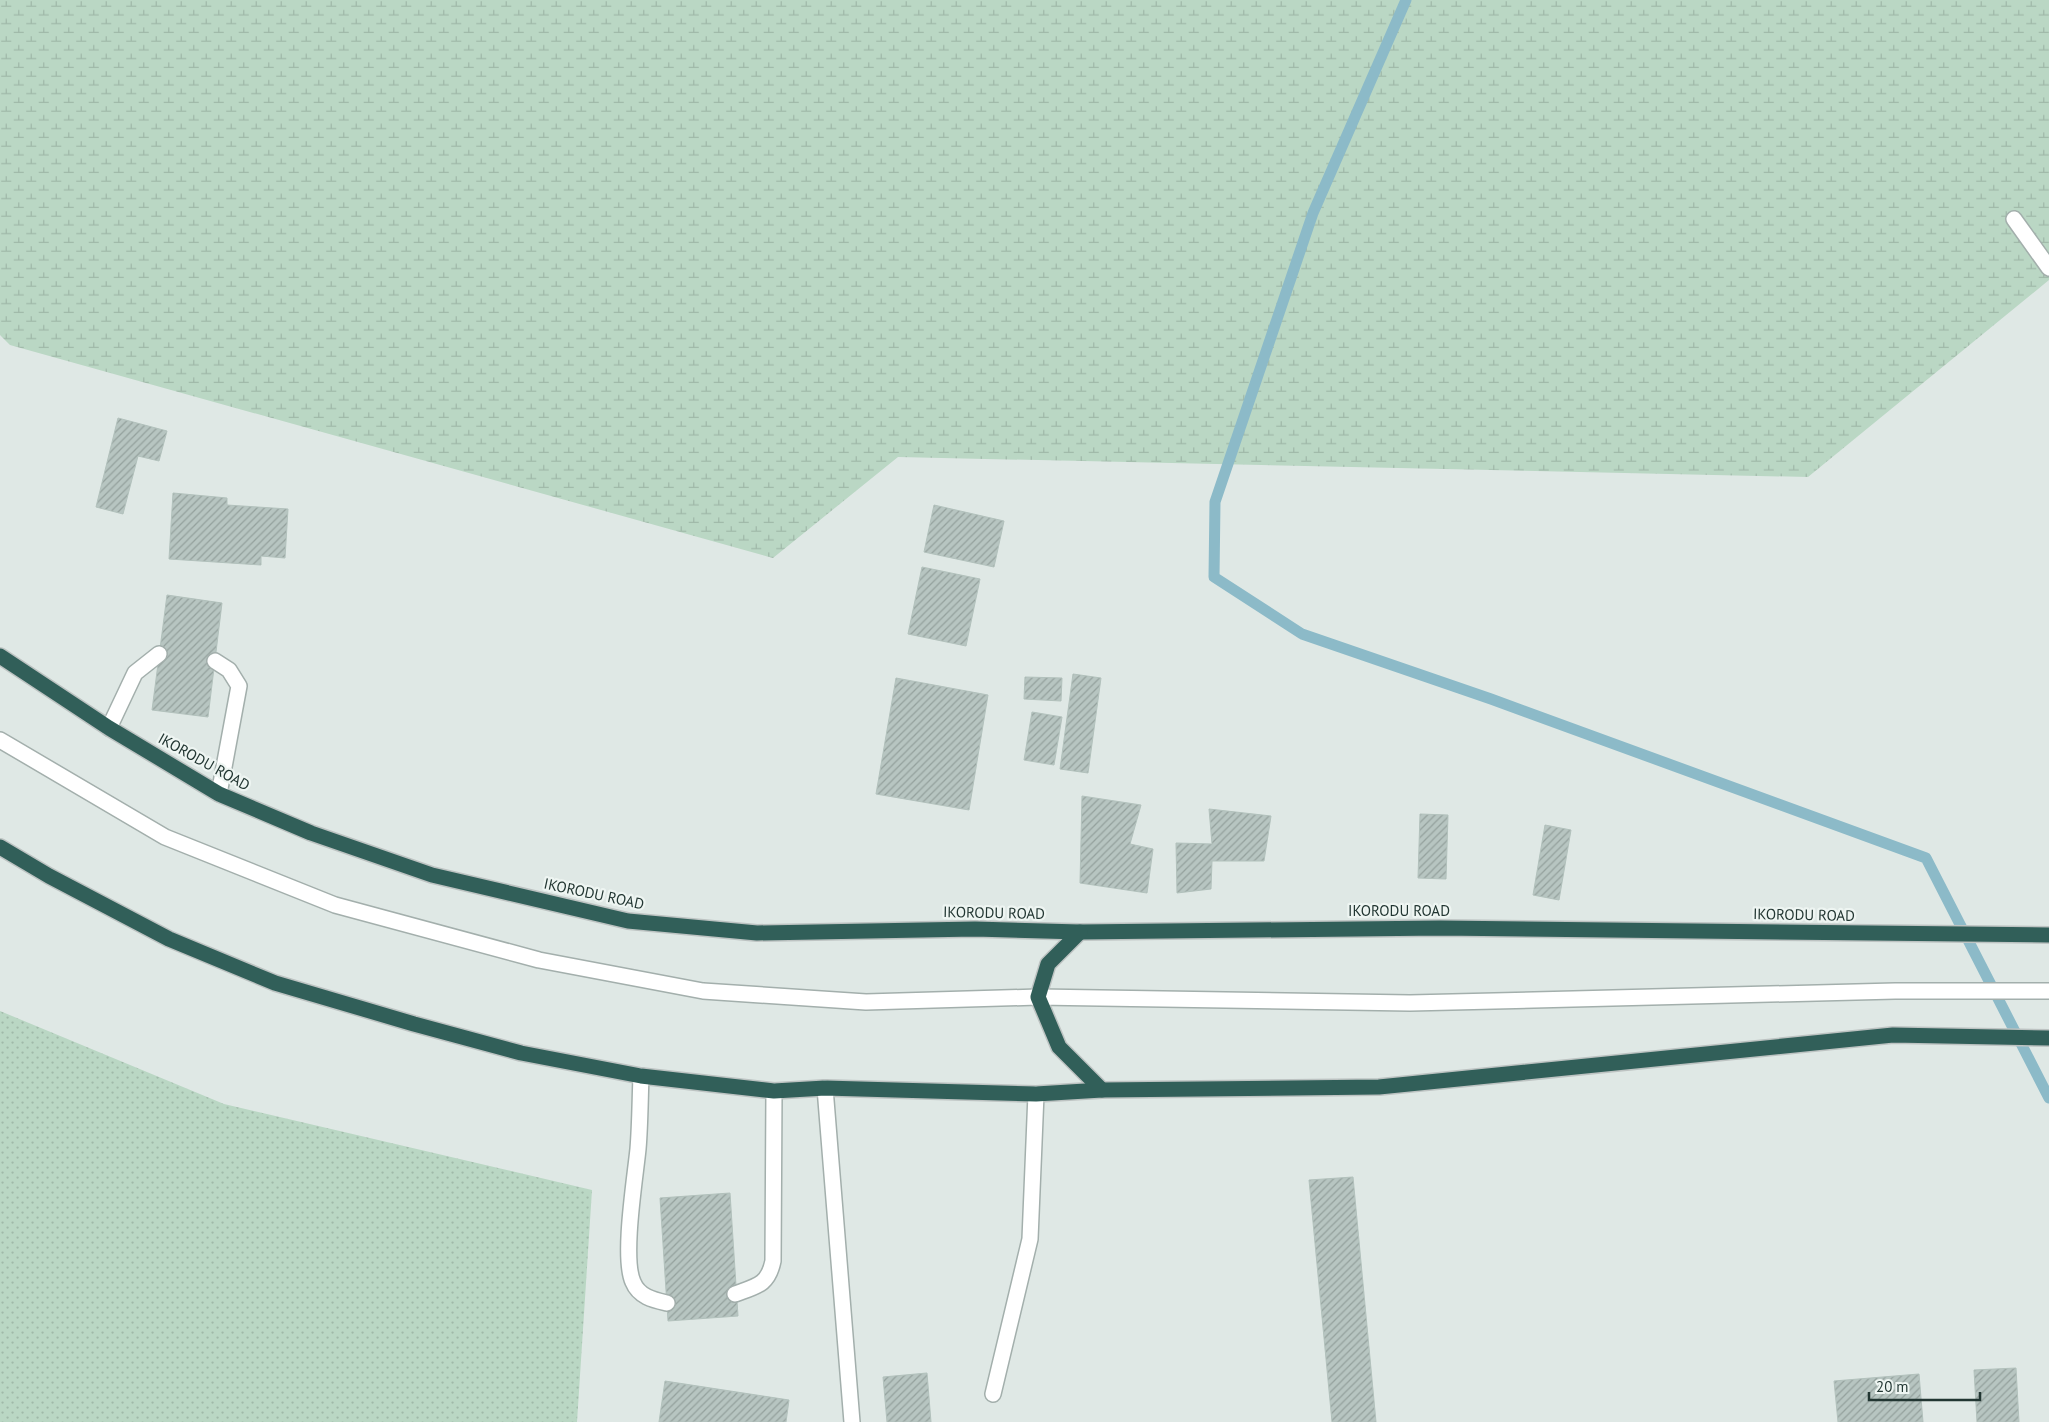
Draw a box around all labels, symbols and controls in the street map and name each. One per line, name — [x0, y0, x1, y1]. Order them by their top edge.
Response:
street label: IKORODU ROAD — [155, 729, 253, 795]
street label: IKORODU ROAD — [542, 874, 646, 913]
street label: IKORODU ROAD — [1348, 901, 1450, 920]
street label: IKORODU ROAD — [943, 902, 1045, 923]
street label: IKORODU ROAD — [1753, 904, 1855, 925]
scale bar — [1869, 1370, 1980, 1402]
text: 20 m — [1876, 1377, 1909, 1396]

